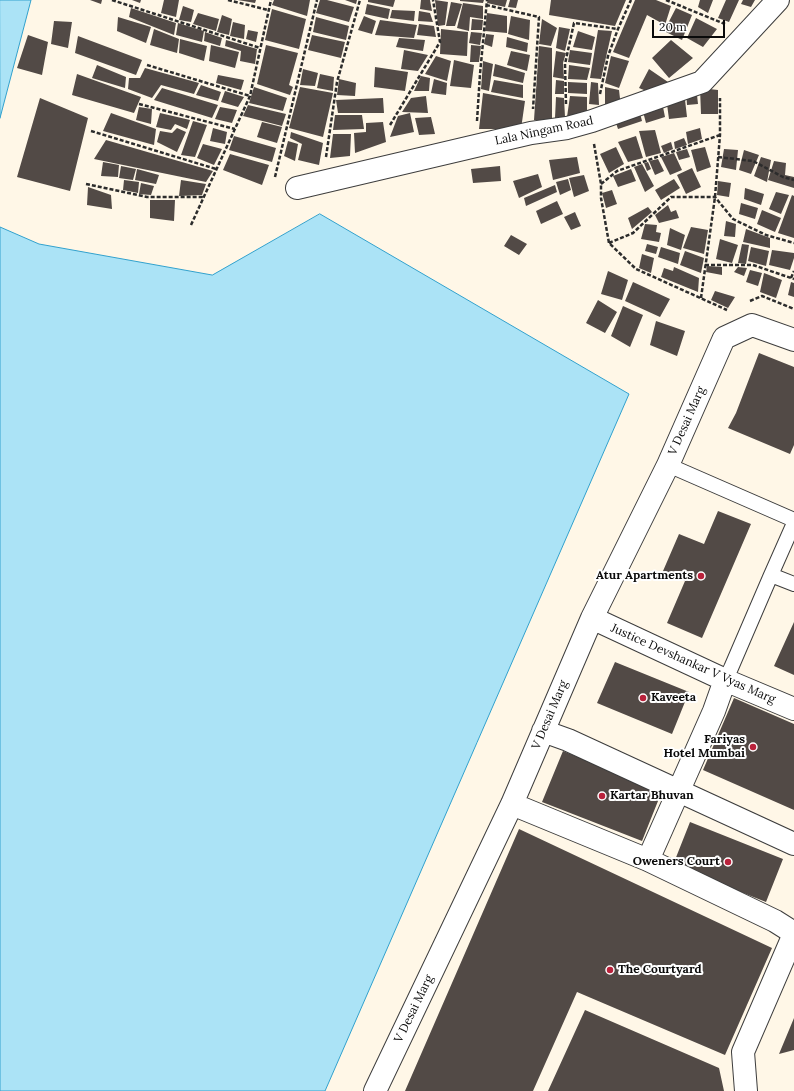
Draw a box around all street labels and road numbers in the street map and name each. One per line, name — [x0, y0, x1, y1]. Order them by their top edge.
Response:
street label: Lala Ningam Road — [493, 114, 595, 148]
street label: V Desai Marg — [665, 384, 709, 458]
street label: Justice Devshankar V Vyas Marg — [608, 621, 778, 707]
street label: V Desai Marg — [529, 678, 571, 752]
street label: V Desai Marg — [391, 973, 437, 1045]

